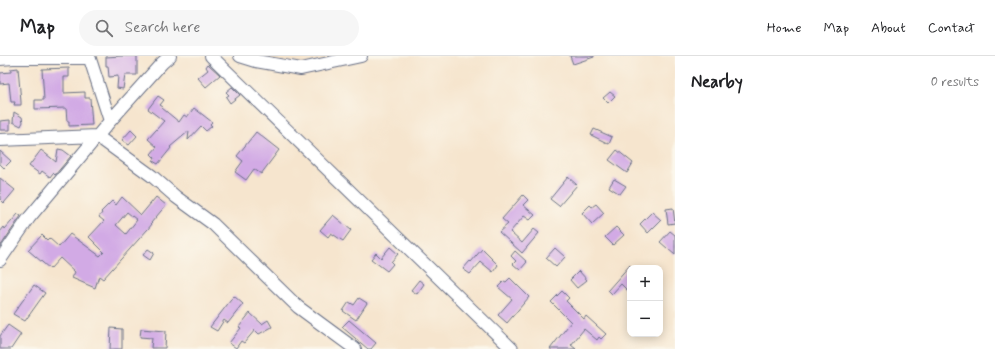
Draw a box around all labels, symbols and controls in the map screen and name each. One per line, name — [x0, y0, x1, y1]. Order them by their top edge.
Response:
search box — [79, 10, 359, 46]
text: Map — [20, 15, 55, 40]
icon: search — [93, 17, 115, 39]
text: Search here — [125, 18, 200, 38]
text: Home — [767, 19, 801, 37]
text: Map — [823, 19, 849, 37]
text: About — [871, 19, 906, 37]
text: Contact — [928, 19, 975, 37]
text: Nearby — [691, 71, 743, 93]
text: 0 results — [931, 74, 979, 91]
map controls — [627, 265, 663, 337]
button: + — [627, 265, 663, 301]
button: − — [627, 301, 663, 337]

